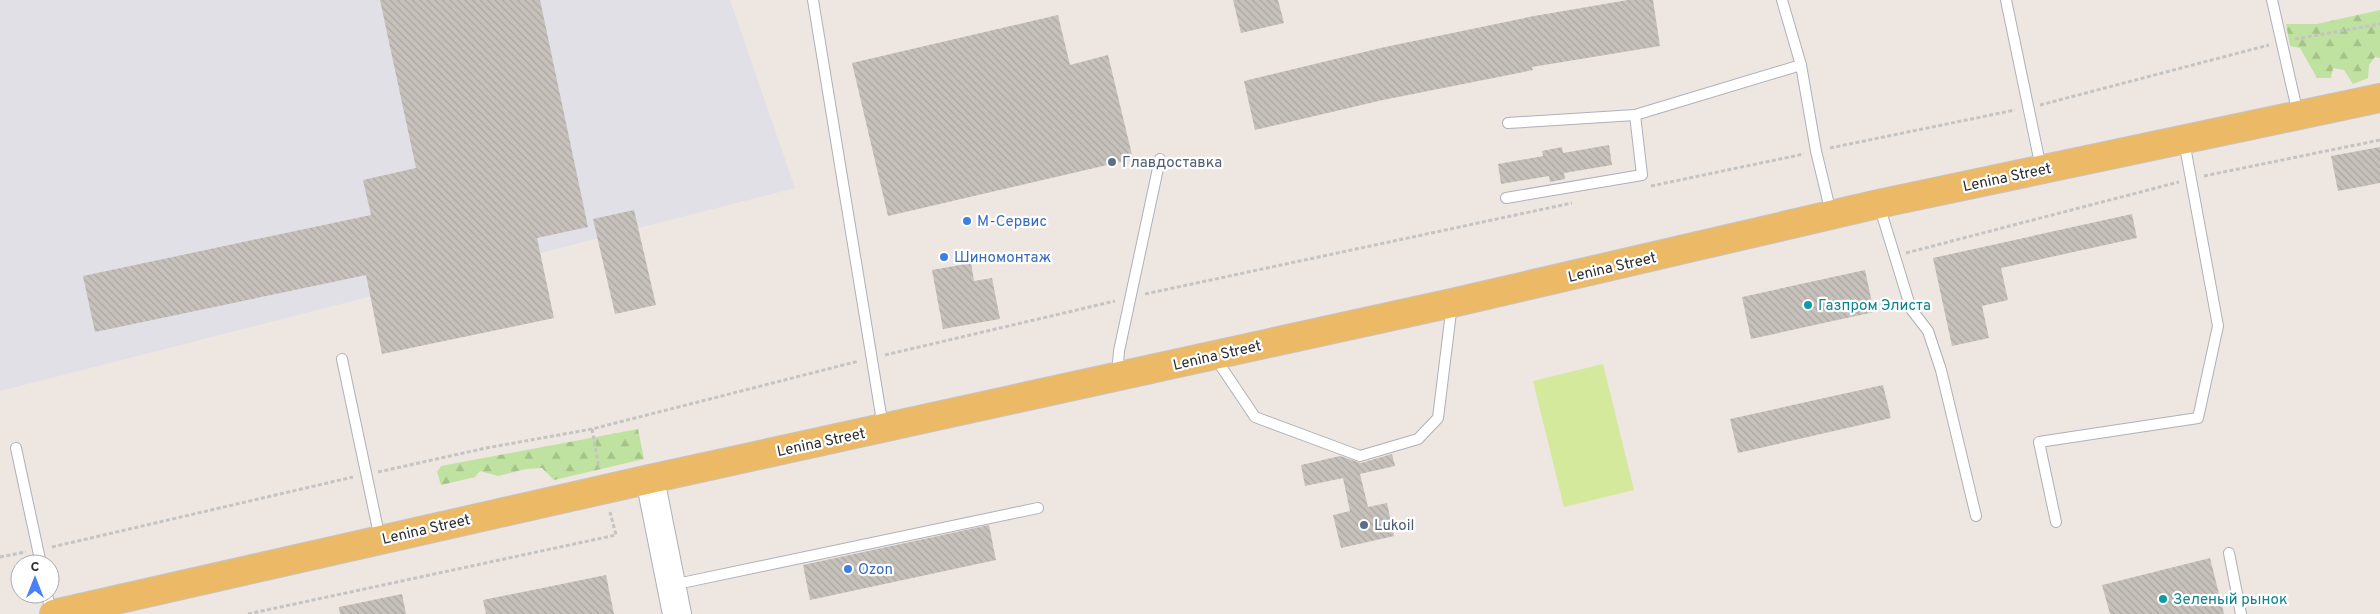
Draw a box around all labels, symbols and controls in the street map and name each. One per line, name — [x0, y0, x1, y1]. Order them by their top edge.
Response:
place label: Главдоставка — [1122, 154, 1222, 173]
marker: Главдоставка — [1106, 156, 1118, 168]
street label: Lenina Street — [1961, 160, 2053, 197]
place label: М-Сервис — [977, 213, 1047, 232]
marker: М-Сервис — [961, 215, 973, 227]
place label: Шиномонтаж — [954, 249, 1052, 268]
street label: Lenina Street — [1566, 249, 1658, 288]
marker: Шиномонтаж — [938, 251, 950, 263]
place label: Газпром Элиста — [1818, 297, 1931, 316]
marker: Газпром Элиста — [1802, 299, 1814, 311]
street label: Lenina Street — [1171, 337, 1263, 376]
street label: Lenina Street — [775, 425, 867, 462]
street label: Lenina Street — [380, 511, 472, 550]
place label: Lukoil — [1374, 517, 1414, 536]
marker: Lukoil — [1358, 519, 1370, 531]
north arrow — [10, 554, 60, 604]
text: С — [31, 559, 40, 576]
place label: Ozon — [858, 561, 893, 580]
marker: Ozon — [842, 563, 854, 575]
place label: Зеленый рынок — [2173, 591, 2288, 610]
marker: Зеленый рынок — [2157, 593, 2169, 605]

